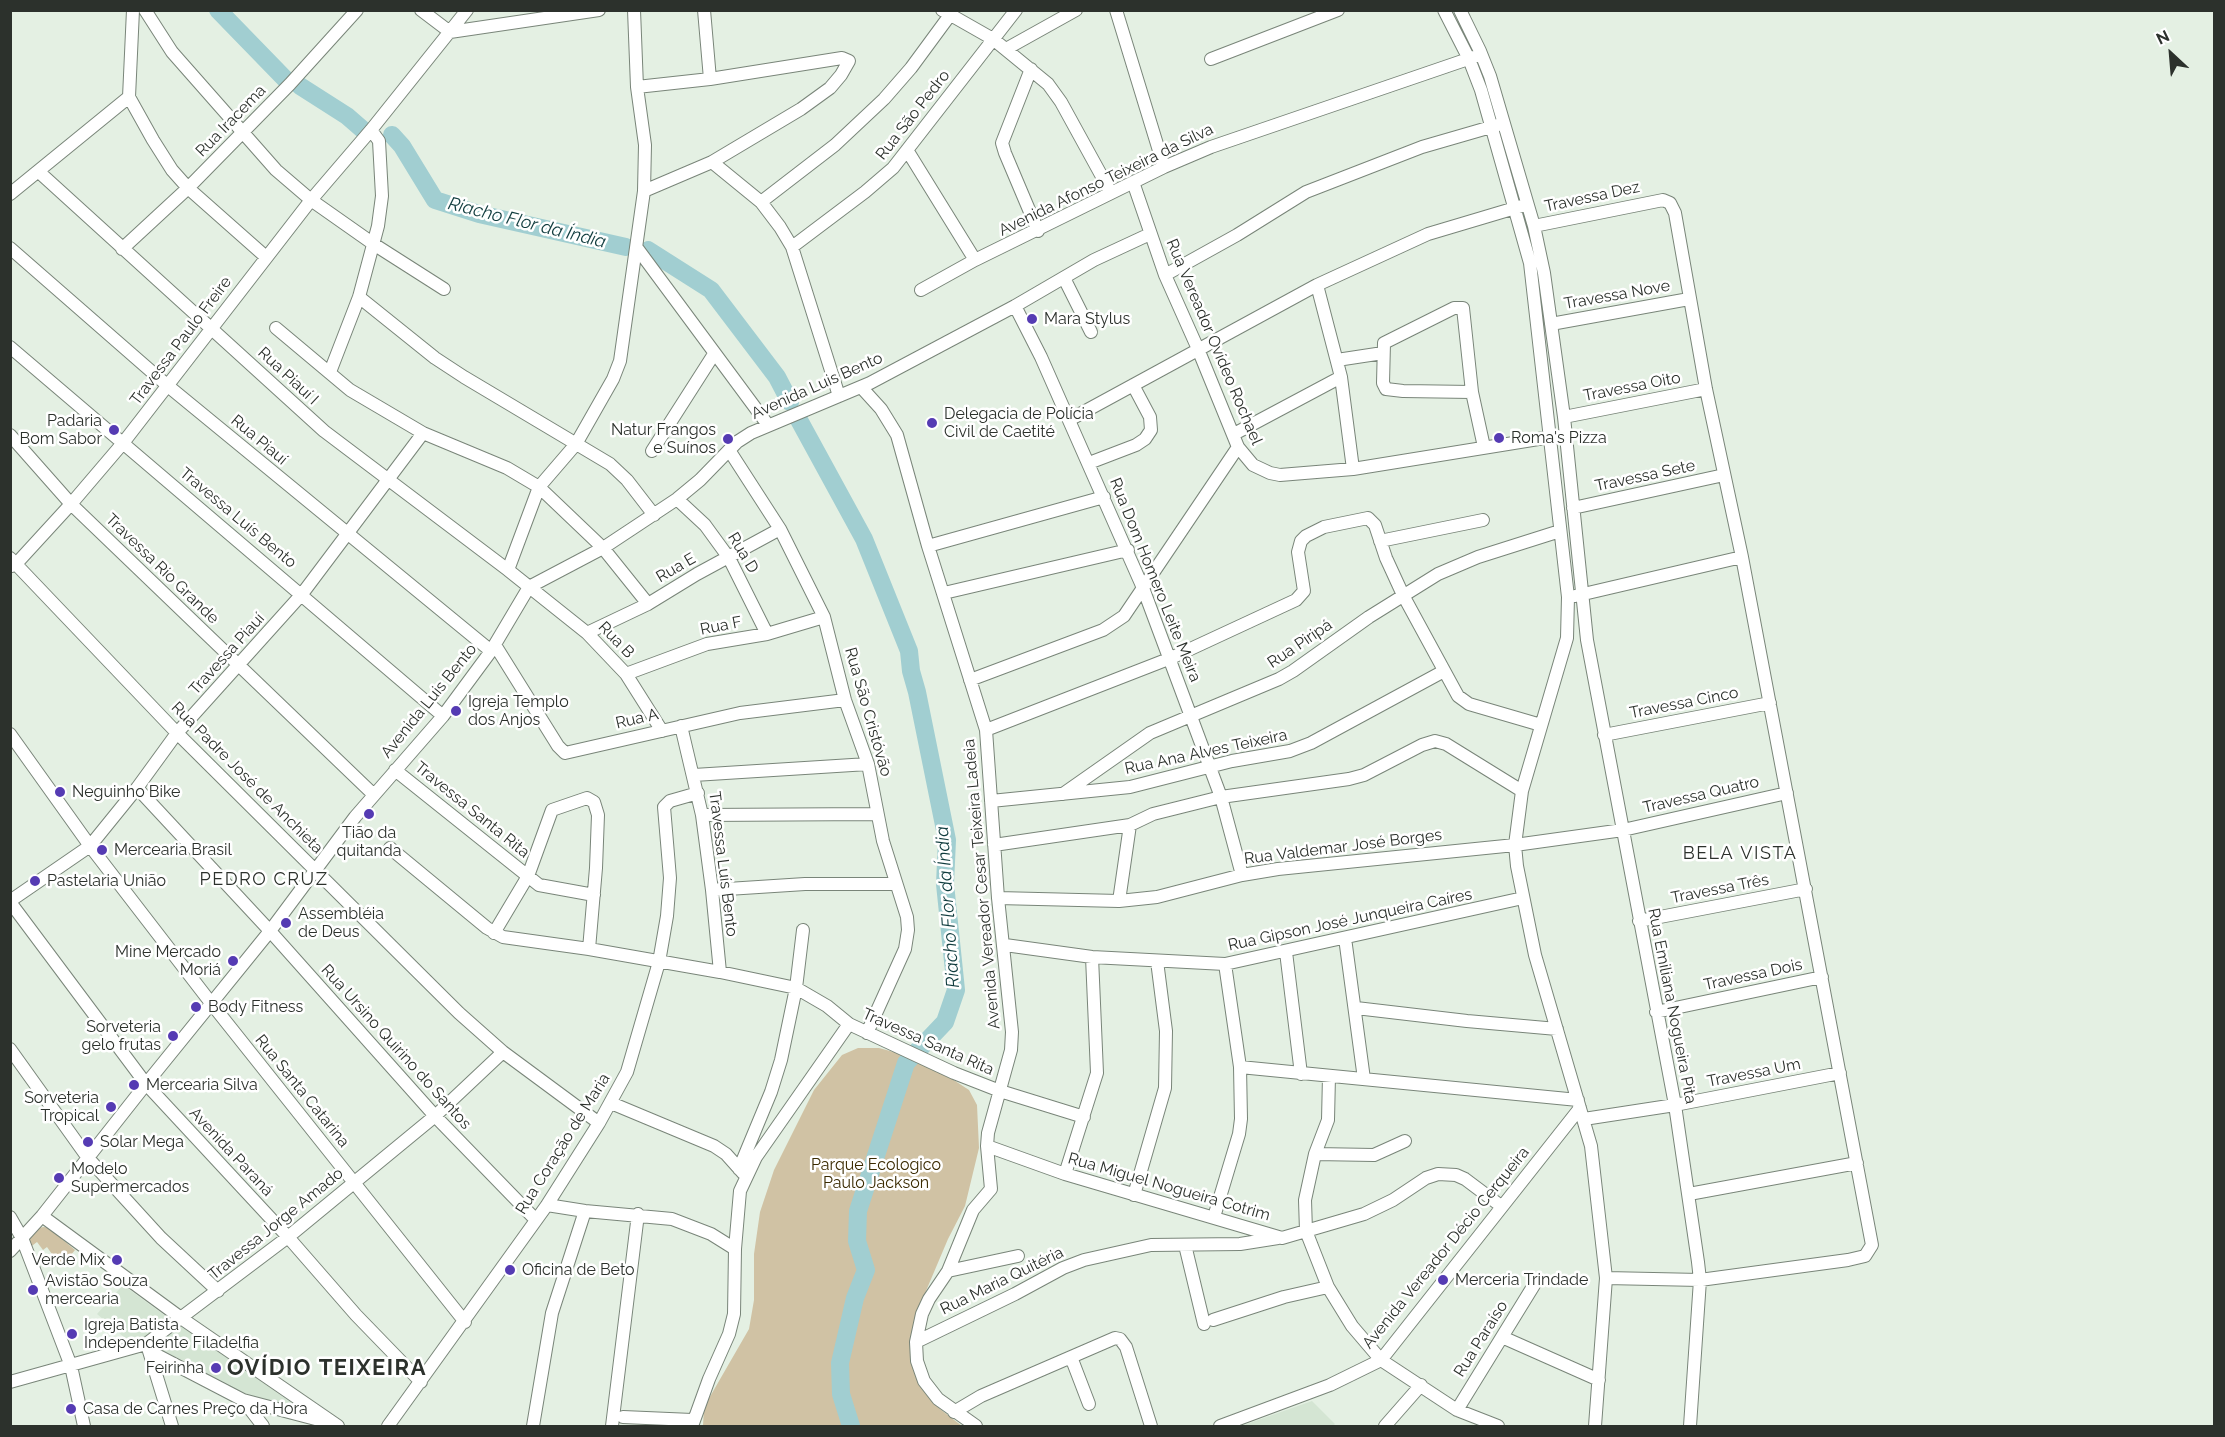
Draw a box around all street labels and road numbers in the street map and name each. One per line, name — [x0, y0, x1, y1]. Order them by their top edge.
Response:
street label: Rua São Pedro — [872, 66, 954, 164]
street label: Rua Iracema — [192, 81, 270, 161]
street label: Avenida Afonso Teixeira da Silva — [996, 120, 1216, 240]
street label: Travessa Dez — [1543, 178, 1641, 216]
street label: Rua Vereador Ovídeo Rochael — [1162, 236, 1266, 448]
street label: Travessa Paulo Freire — [126, 273, 236, 409]
street label: Travessa Nove — [1562, 276, 1672, 314]
street label: Rua Piauí I — [254, 343, 322, 409]
street label: Avenida Luis Bento — [748, 348, 886, 424]
street label: Travessa Oito — [1582, 368, 1682, 406]
street label: Rua Piauí — [227, 411, 291, 469]
street label: Travessa Sete — [1593, 456, 1697, 496]
street label: Travessa Luís Bento — [176, 464, 300, 572]
street label: Rua Dom Homero Leite Meira — [1105, 475, 1205, 685]
street label: Travessa Rio Grande — [101, 510, 223, 628]
street label: Rua D — [723, 529, 763, 577]
street label: Rua E — [653, 549, 699, 587]
street label: Travessa Piauí — [185, 609, 269, 699]
street label: Rua F — [699, 613, 743, 639]
street label: Rua Piripá — [1264, 615, 1336, 673]
street label: Rua B — [594, 618, 638, 662]
street label: Avenida Luis Bento — [377, 640, 481, 762]
street label: Rua São Cristóvão — [840, 645, 896, 779]
street label: Travessa Cinco — [1628, 683, 1740, 723]
street label: Rua Padre José de Anchieta — [167, 698, 327, 858]
street label: Rua A — [614, 705, 660, 733]
street label: Rua Ana Alves Teixeira — [1123, 725, 1289, 779]
street label: Avenida Vereador Cesar Teixeira Ladeia — [960, 738, 1004, 1030]
street label: Travessa Santa Rita — [411, 758, 533, 862]
street label: Travessa Quatro — [1641, 772, 1761, 818]
street label: Travessa Luís Bento — [705, 790, 741, 938]
street label: Rua Valdemar José Borges — [1243, 825, 1443, 869]
street label: Travessa Três — [1670, 870, 1770, 908]
street label: Rua Gipson José Junqueira Caíres — [1226, 885, 1474, 955]
street label: Rua Emiliana Nogueira Pita — [1644, 906, 1700, 1106]
street label: Travessa Dois — [1702, 955, 1804, 995]
street label: Rua Ursino Quirino do Santos — [317, 961, 475, 1133]
street label: Travessa Santa Rita — [859, 1004, 997, 1080]
street label: Rua Santa Catarina — [251, 1031, 353, 1151]
street label: Travessa Um — [1706, 1055, 1802, 1091]
street label: Rua Coração de Maria — [512, 1070, 614, 1218]
street label: Avenida Paraná — [185, 1104, 277, 1200]
street label: Avenida Vereador Décio Cerqueira — [1359, 1143, 1533, 1353]
street label: Rua Miguel Nogueira Cotrim — [1066, 1149, 1272, 1225]
street label: Travessa Jorge Amado — [205, 1164, 347, 1284]
street label: Rua Maria Quitéria — [937, 1243, 1067, 1319]
street label: Rua Paraíso — [1450, 1297, 1512, 1381]

